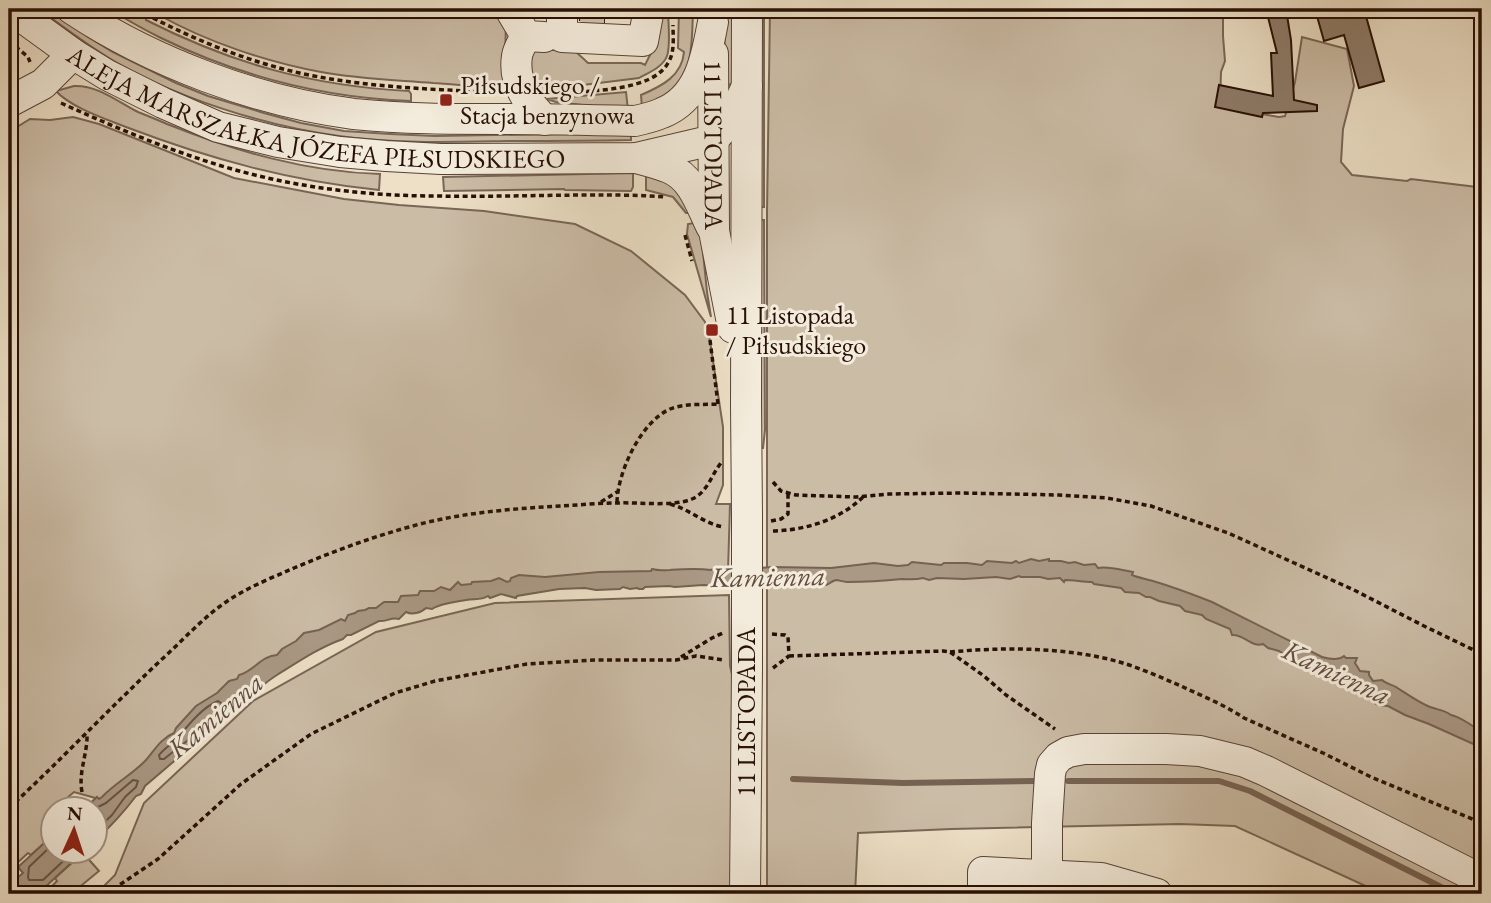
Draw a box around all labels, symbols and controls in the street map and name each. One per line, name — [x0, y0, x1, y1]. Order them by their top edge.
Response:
street label: ALEJA MARSZAŁKA JÓZEFA PIŁSUDSKIEGO — [60, 37, 565, 176]
street label: 11 LISTOPADA — [696, 60, 731, 231]
place label: Piłsudskiego / Stacja benzynowa — [460, 68, 635, 132]
marker: Piłsudskiego / Stacja benzynowa — [438, 92, 454, 108]
place label: 11 Listopada / Piłsudskiego — [726, 298, 866, 362]
marker: 11 Listopada / Piłsudskiego — [704, 322, 720, 338]
water label: Kamienna — [709, 557, 826, 595]
street label: 11 LISTOPADA — [729, 626, 763, 797]
water label: Kamienna — [1276, 631, 1397, 713]
water label: Kamienna — [159, 664, 271, 766]
north arrow — [38, 794, 108, 864]
text: N — [67, 801, 84, 826]

